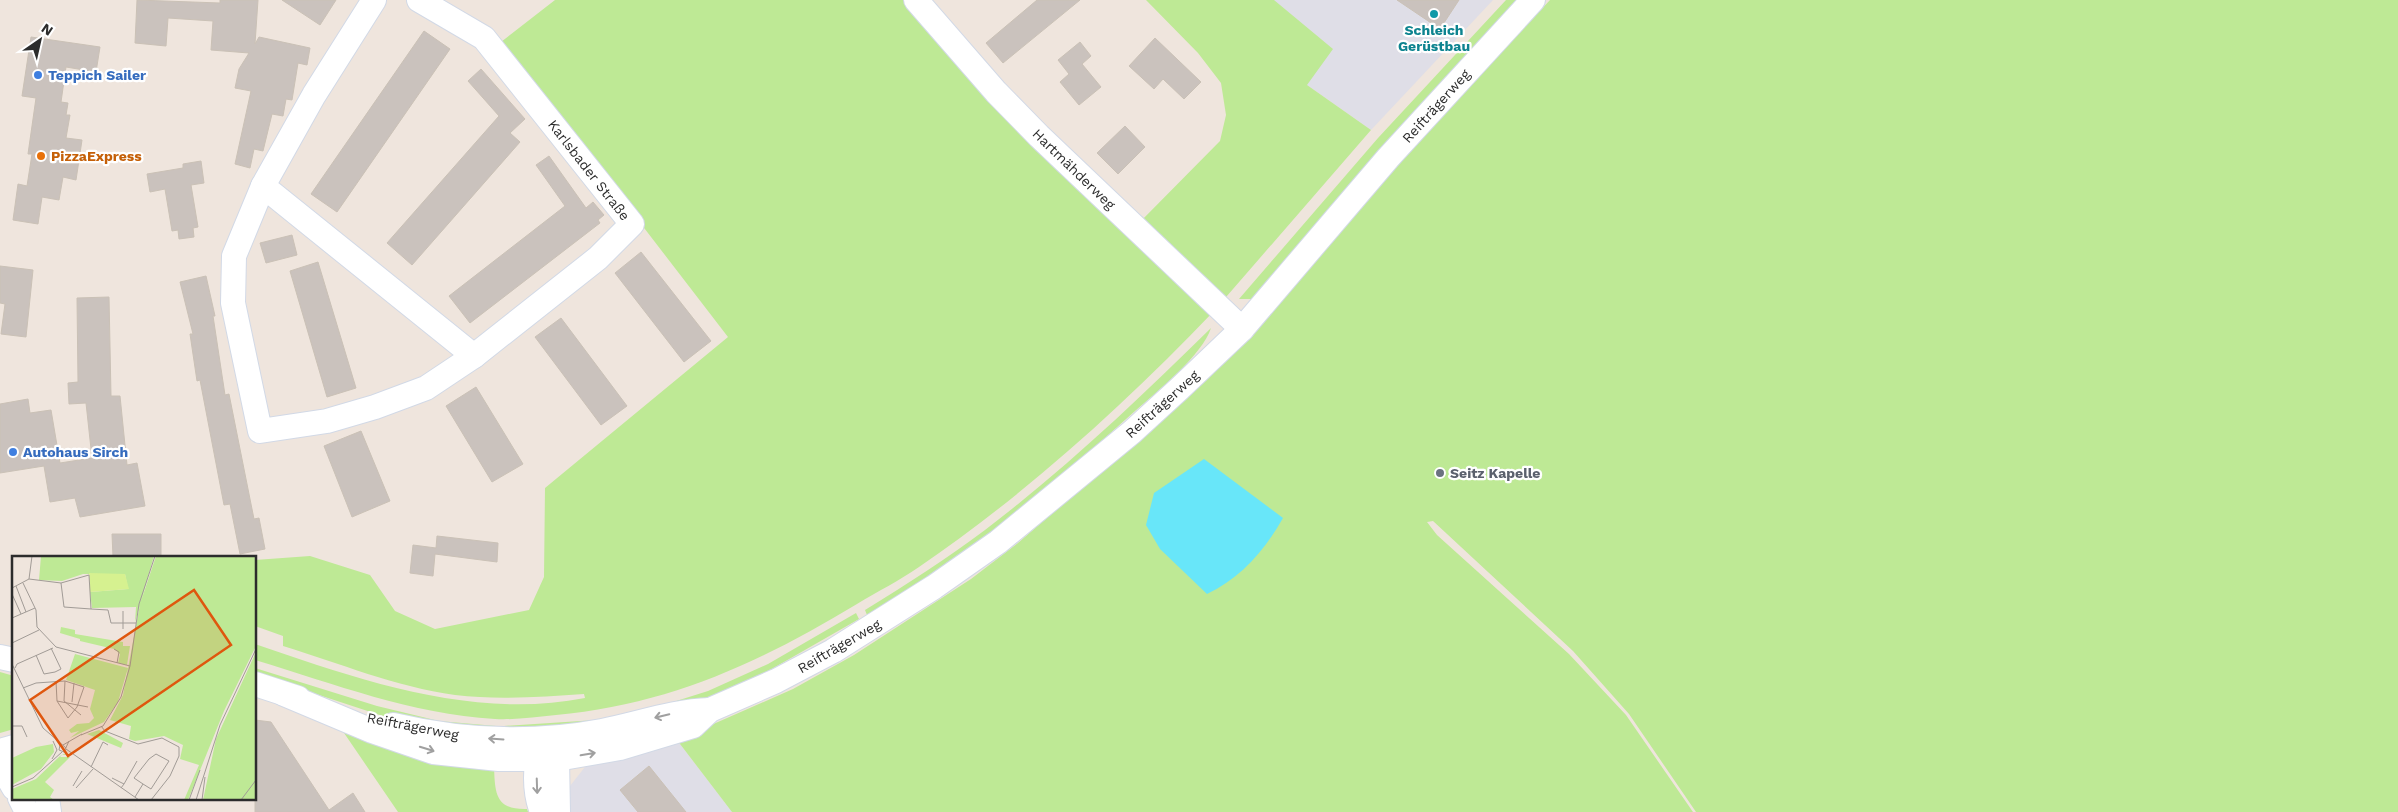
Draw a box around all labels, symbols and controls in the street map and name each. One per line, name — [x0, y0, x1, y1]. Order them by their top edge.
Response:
marker: Schleich Gerüstbau — [1428, 8, 1440, 20]
north arrow — [15, 15, 65, 65]
text: N — [38, 20, 56, 39]
place label: Schleich Gerüstbau — [1398, 22, 1470, 54]
street label: Reifträgerweg — [1399, 66, 1474, 146]
place label: Teppich Sailer — [48, 67, 146, 83]
marker: Teppich Sailer — [32, 69, 44, 81]
street label: Karlsbader Straße — [545, 117, 633, 223]
street label: Hartmähderweg — [1029, 125, 1119, 213]
place label: PizzaExpress — [51, 148, 142, 164]
marker: PizzaExpress — [35, 150, 47, 162]
street label: Reifträgerweg — [1122, 366, 1202, 441]
place label: Autohaus Sirch — [23, 444, 128, 460]
marker: Autohaus Sirch — [7, 446, 19, 458]
place label: Seitz Kapelle — [1450, 465, 1540, 481]
marker: Seitz Kapelle — [1434, 467, 1446, 479]
inset map — [12, 556, 256, 800]
street label: Reifträgerweg — [795, 615, 884, 676]
street label: Reifträgerweg — [366, 709, 461, 743]
one-way arrow — [655, 712, 671, 721]
one-way arrow — [488, 734, 504, 743]
one-way arrow — [419, 745, 435, 755]
one-way arrow — [580, 748, 596, 758]
one-way arrow — [532, 778, 542, 794]

